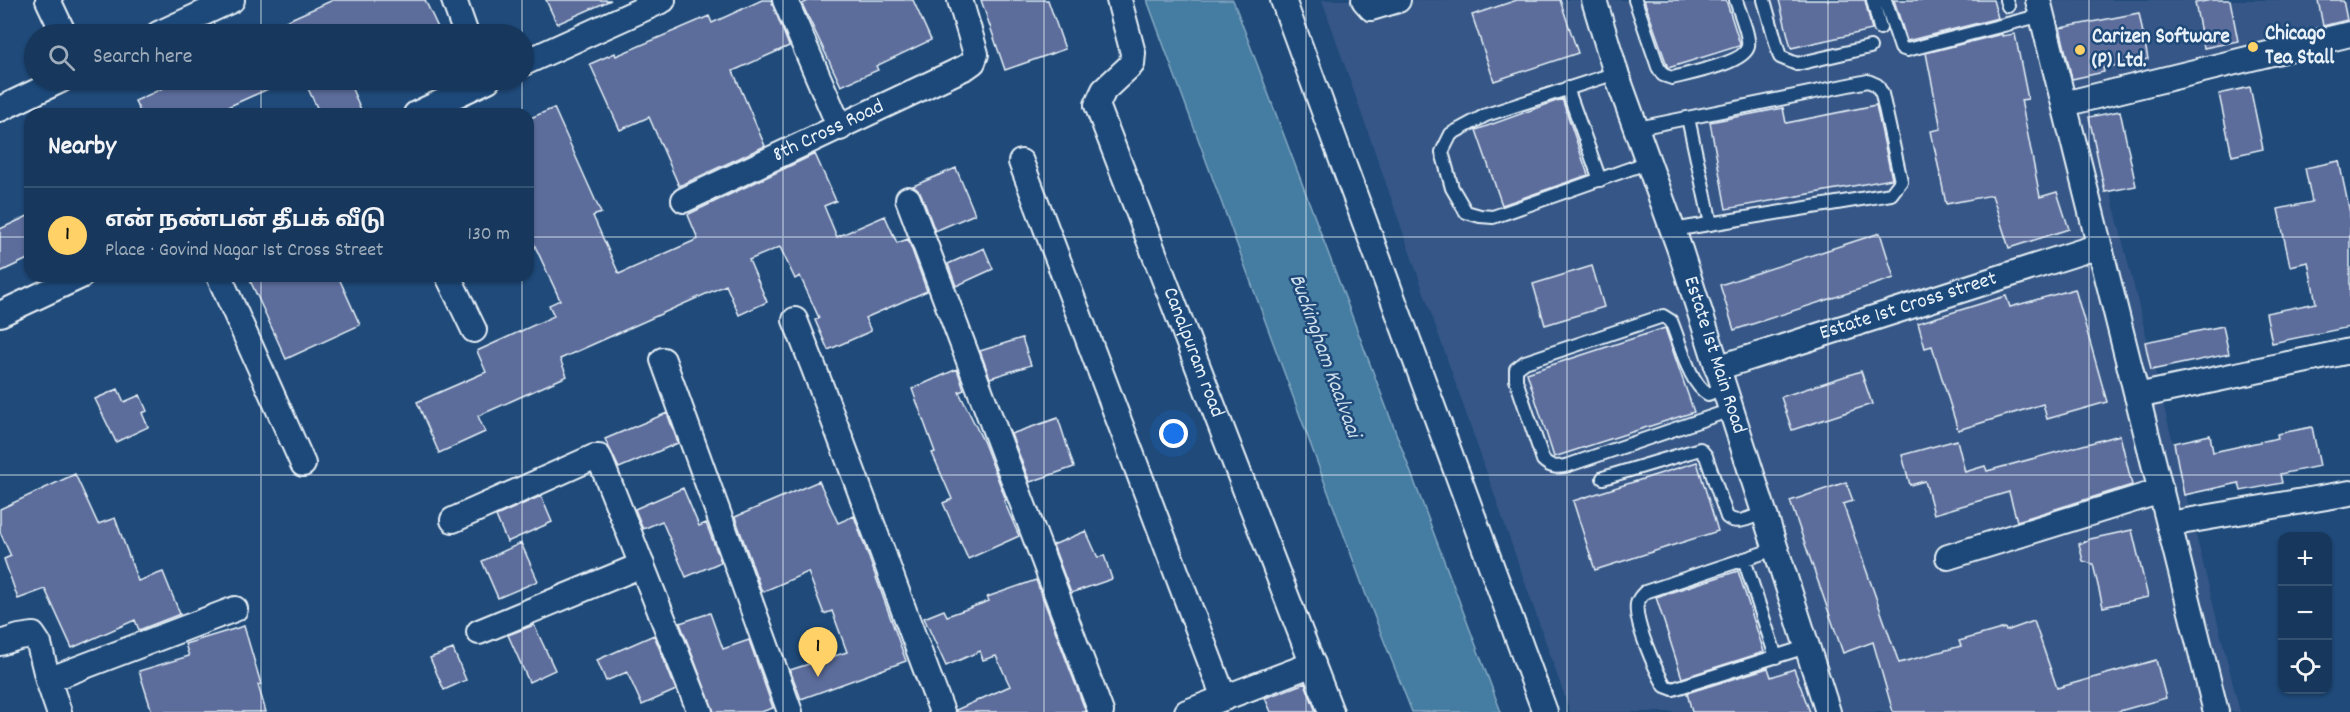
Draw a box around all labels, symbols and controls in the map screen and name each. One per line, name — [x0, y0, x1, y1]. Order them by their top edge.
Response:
place label: Chicago Tea Stall — [2265, 20, 2335, 74]
place label: Carizen Software (P) Ltd. — [2092, 23, 2230, 77]
search box — [24, 24, 534, 90]
marker: Chicago Tea Stall — [2246, 40, 2260, 54]
icon: search — [45, 41, 78, 74]
text: Search here — [93, 42, 192, 73]
marker: Carizen Software (P) Ltd. — [2073, 43, 2087, 57]
street label: 8th Cross Road — [768, 93, 889, 171]
text: Nearby — [48, 129, 116, 166]
text: என் நண்பன் தீபக் வீடு — [105, 206, 386, 237]
text: 1 — [65, 221, 70, 249]
text: 130 m — [468, 221, 510, 249]
text: Place · Govind Nagar 1st Cross Street — [105, 237, 383, 265]
street label: Estate 1st Cross street — [1816, 264, 2001, 349]
water label: Buckingham Kaalvaai — [1280, 270, 1369, 445]
street label: Estate 1st Main Road — [1674, 273, 1753, 438]
street label: Canalpuram road — [1154, 283, 1231, 422]
your location — [1159, 419, 1188, 448]
map controls — [2278, 532, 2332, 694]
button: + — [2278, 532, 2332, 586]
button: − — [2278, 586, 2332, 640]
pin: 1 — [798, 628, 838, 677]
button: locate — [2278, 640, 2332, 694]

